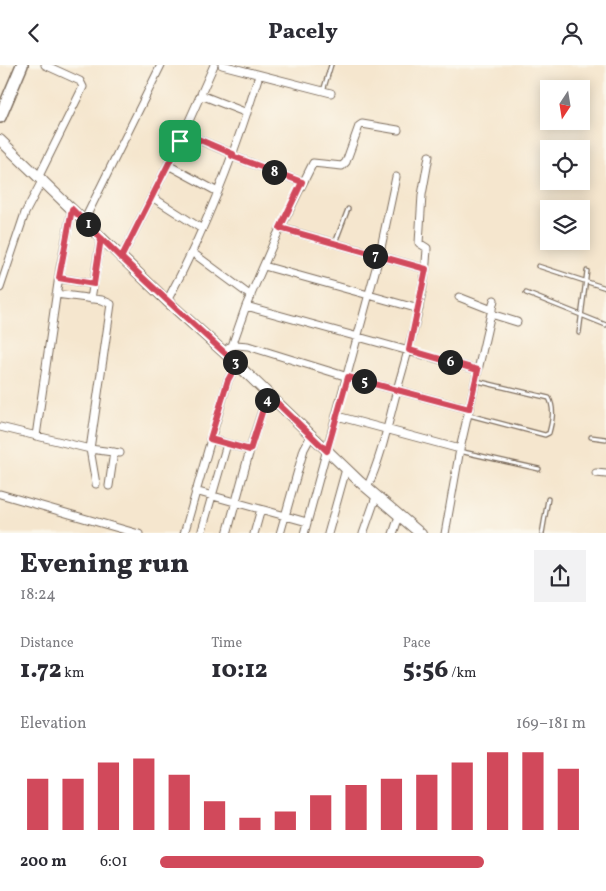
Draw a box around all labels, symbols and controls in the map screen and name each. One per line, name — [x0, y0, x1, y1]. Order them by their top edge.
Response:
text: Pacely — [268, 17, 338, 48]
icon: back — [20, 19, 48, 47]
icon: person — [558, 19, 586, 47]
north arrow — [540, 80, 590, 130]
map controls — [540, 80, 590, 250]
pin — [159, 120, 201, 162]
icon: arrive — [166, 127, 194, 155]
button: locate — [540, 140, 590, 190]
pin: 8 — [262, 159, 286, 185]
text: 8 — [271, 163, 278, 182]
button: layers — [540, 200, 590, 250]
pin: 1 — [76, 211, 100, 237]
text: 1 — [86, 215, 91, 234]
pin: 7 — [362, 243, 388, 269]
text: 7 — [372, 247, 379, 266]
pin: 3 — [222, 349, 248, 375]
pin: 6 — [438, 349, 462, 375]
text: 3 — [232, 353, 239, 372]
text: 6 — [447, 353, 454, 372]
pin: 5 — [352, 369, 376, 393]
text: 5 — [361, 372, 368, 391]
pin: 4 — [254, 387, 280, 413]
text: 4 — [263, 391, 272, 410]
text: Evening run — [20, 545, 189, 584]
button: share — [534, 550, 586, 602]
text: 18:24 — [20, 584, 56, 606]
text: Distance — [20, 634, 74, 653]
text: Time — [211, 634, 242, 653]
text: Pace — [403, 634, 431, 653]
text: 1.72 — [20, 653, 61, 688]
text: 10:12 — [211, 653, 268, 688]
text: 5:56 — [403, 653, 448, 688]
text: km — [61, 664, 84, 683]
text: /km — [448, 664, 476, 683]
text: Elevation — [20, 713, 87, 735]
text: 169–181 m — [516, 713, 586, 735]
text: 200 m — [20, 851, 67, 873]
text: 6:01 — [100, 851, 128, 873]

